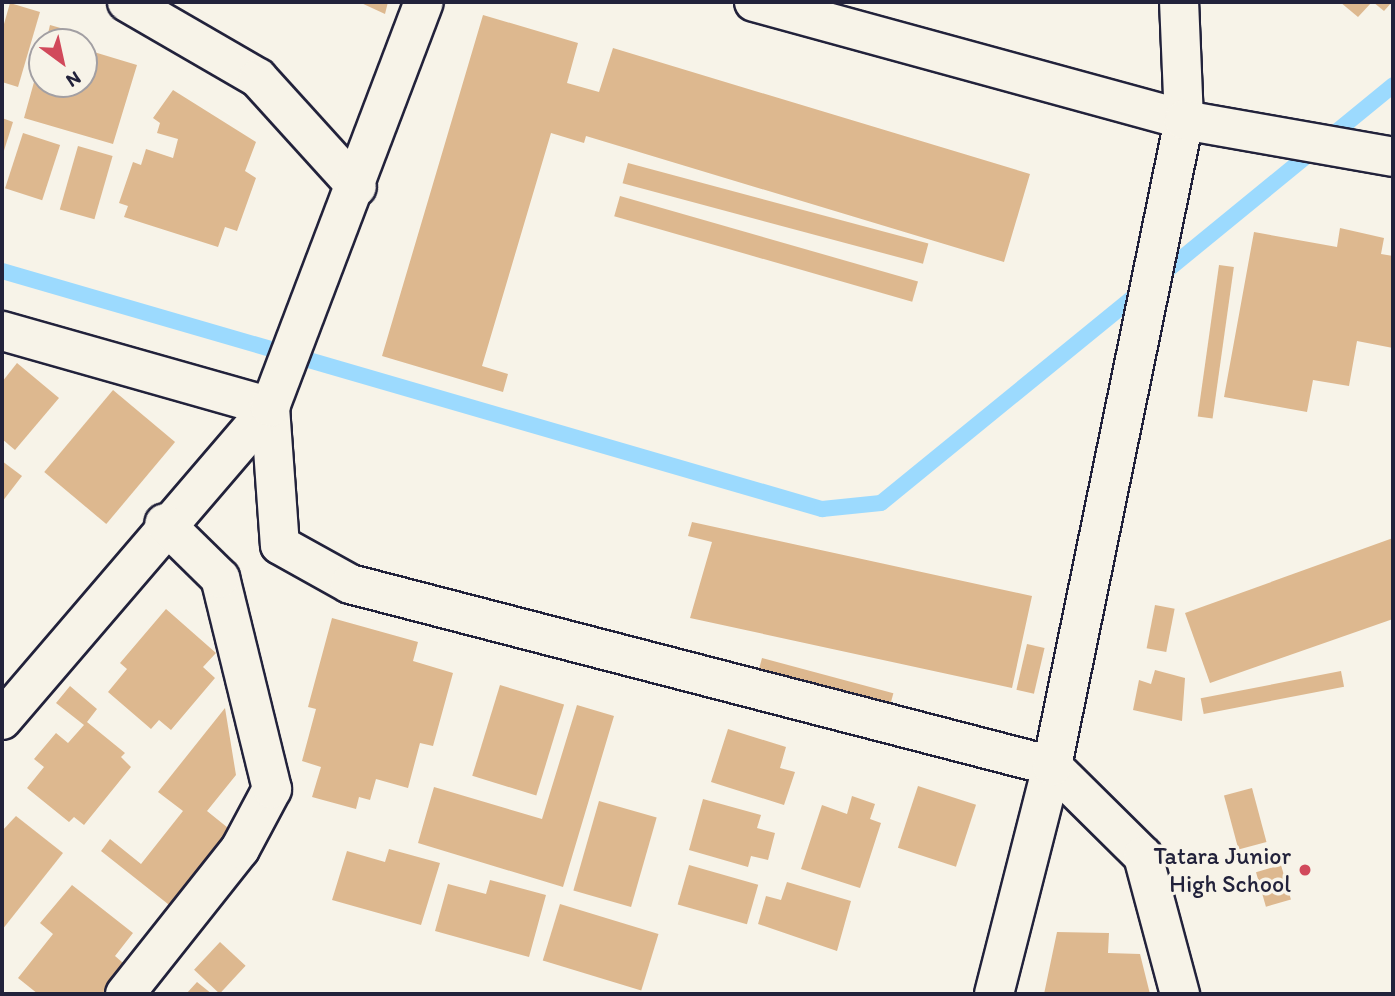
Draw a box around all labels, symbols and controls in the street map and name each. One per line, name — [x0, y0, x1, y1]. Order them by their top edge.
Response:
north arrow — [28, 28, 98, 98]
text: N — [62, 66, 85, 92]
place label: Tatara Junior High School — [1154, 842, 1291, 898]
marker: Tatara Junior High School — [1297, 862, 1313, 878]

